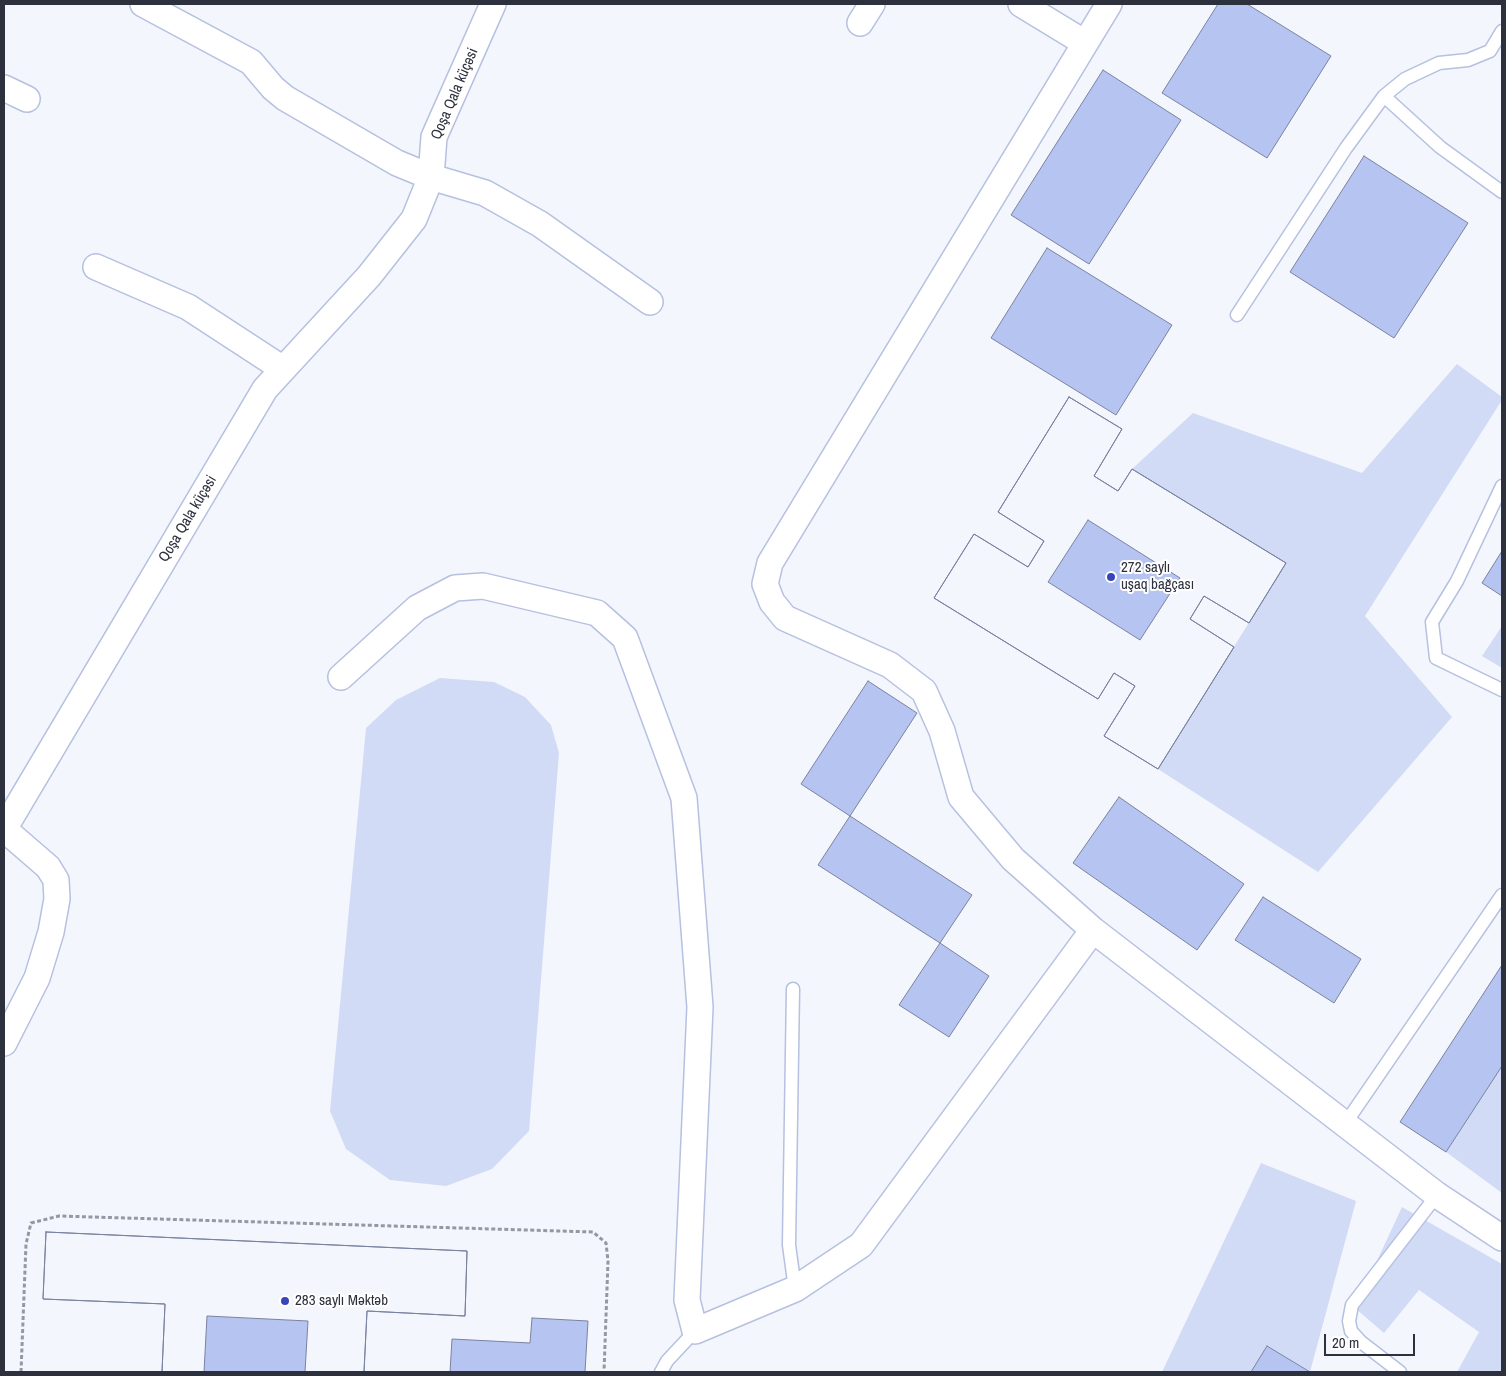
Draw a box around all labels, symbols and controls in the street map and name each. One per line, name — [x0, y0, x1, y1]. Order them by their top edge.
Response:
street label: Qoşa Qala küçəsi — [428, 45, 482, 143]
street label: Qoşa Qala küçəsi — [155, 472, 221, 566]
place label: 272 saylı uşaq bağçası — [1121, 559, 1194, 594]
marker: 272 saylı uşaq bağçası — [1105, 571, 1117, 583]
place label: 283 saylı Məktəb — [295, 1292, 388, 1310]
marker: 283 saylı Məktəb — [279, 1295, 291, 1307]
scale bar — [1326, 1324, 1417, 1356]
text: 20 m — [1332, 1332, 1359, 1353]

